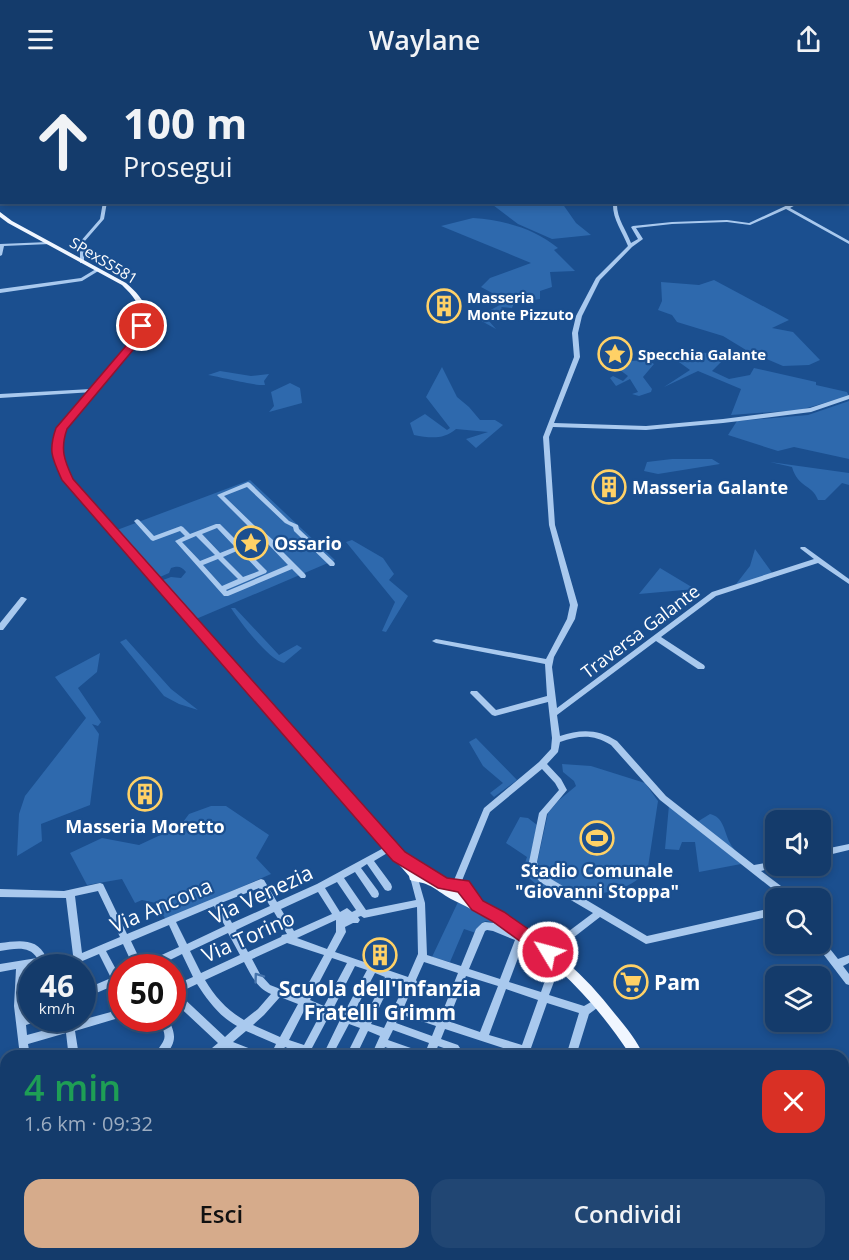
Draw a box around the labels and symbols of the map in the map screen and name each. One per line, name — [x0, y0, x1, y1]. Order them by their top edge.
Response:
street label: SPexSS581 — [66, 232, 142, 288]
place label: Masseria Monte Pizzuto — [467, 287, 574, 324]
building icon: Masseria Monte Pizzuto — [426, 288, 462, 324]
pin — [116, 300, 167, 351]
place icon: Specchia Galante — [597, 336, 633, 372]
place label: Specchia Galante — [638, 344, 766, 364]
building icon: Masseria Galante — [591, 469, 627, 505]
place label: Masseria Galante — [632, 475, 788, 499]
place icon: Ossario — [233, 525, 269, 561]
place label: Ossario — [274, 531, 342, 555]
street label: Traversa Galante — [576, 579, 704, 683]
building icon: Masseria Moretto — [127, 776, 163, 812]
place label: Masseria Moretto — [65, 814, 225, 838]
sports icon: Stadio Comunale "Giovanni Stoppa" — [579, 820, 615, 856]
street label: Via Venezia — [205, 858, 317, 930]
place label: Stadio Comunale "Giovanni Stoppa" — [515, 858, 679, 903]
street label: Via Ancona — [106, 871, 216, 939]
street label: Via Torino — [197, 903, 299, 969]
position arrow — [516, 920, 580, 984]
building icon: Scuola dell'Infanzia Fratelli Grimm — [362, 937, 398, 973]
speed limit sign: 50 — [108, 954, 186, 1032]
supermarket icon: Pam — [613, 964, 649, 1000]
place label: Pam — [654, 968, 701, 996]
one-way arrow — [254, 972, 265, 983]
place label: Scuola dell'Infanzia Fratelli Grimm — [279, 974, 481, 1026]

